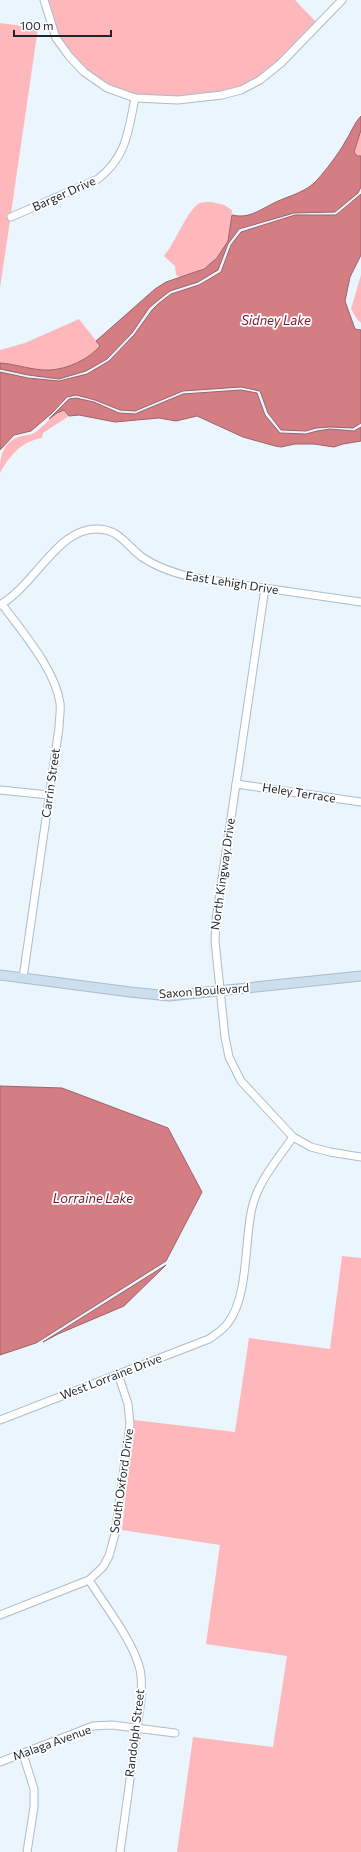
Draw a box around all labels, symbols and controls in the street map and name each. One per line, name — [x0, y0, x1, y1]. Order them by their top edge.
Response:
scale bar — [14, 12, 111, 38]
text: 100 m — [20, 18, 54, 32]
street label: Barger Drive — [30, 173, 97, 213]
water label: Sidney Lake — [241, 312, 311, 328]
street label: East Lehigh Drive — [185, 568, 280, 596]
street label: Carrin Street — [38, 747, 62, 819]
street label: Heley Terrace — [261, 779, 337, 805]
street label: North Kingway Drive — [207, 817, 237, 931]
street label: Saxon Boulevard — [158, 980, 250, 1000]
water label: Lorraine Lake — [53, 1190, 133, 1206]
street label: West Lorraine Drive — [58, 1350, 163, 1402]
street label: South Oxford Drive — [107, 1428, 135, 1534]
street label: Randolph Street — [122, 1688, 146, 1778]
street label: Malaga Avenue — [11, 1721, 93, 1763]

